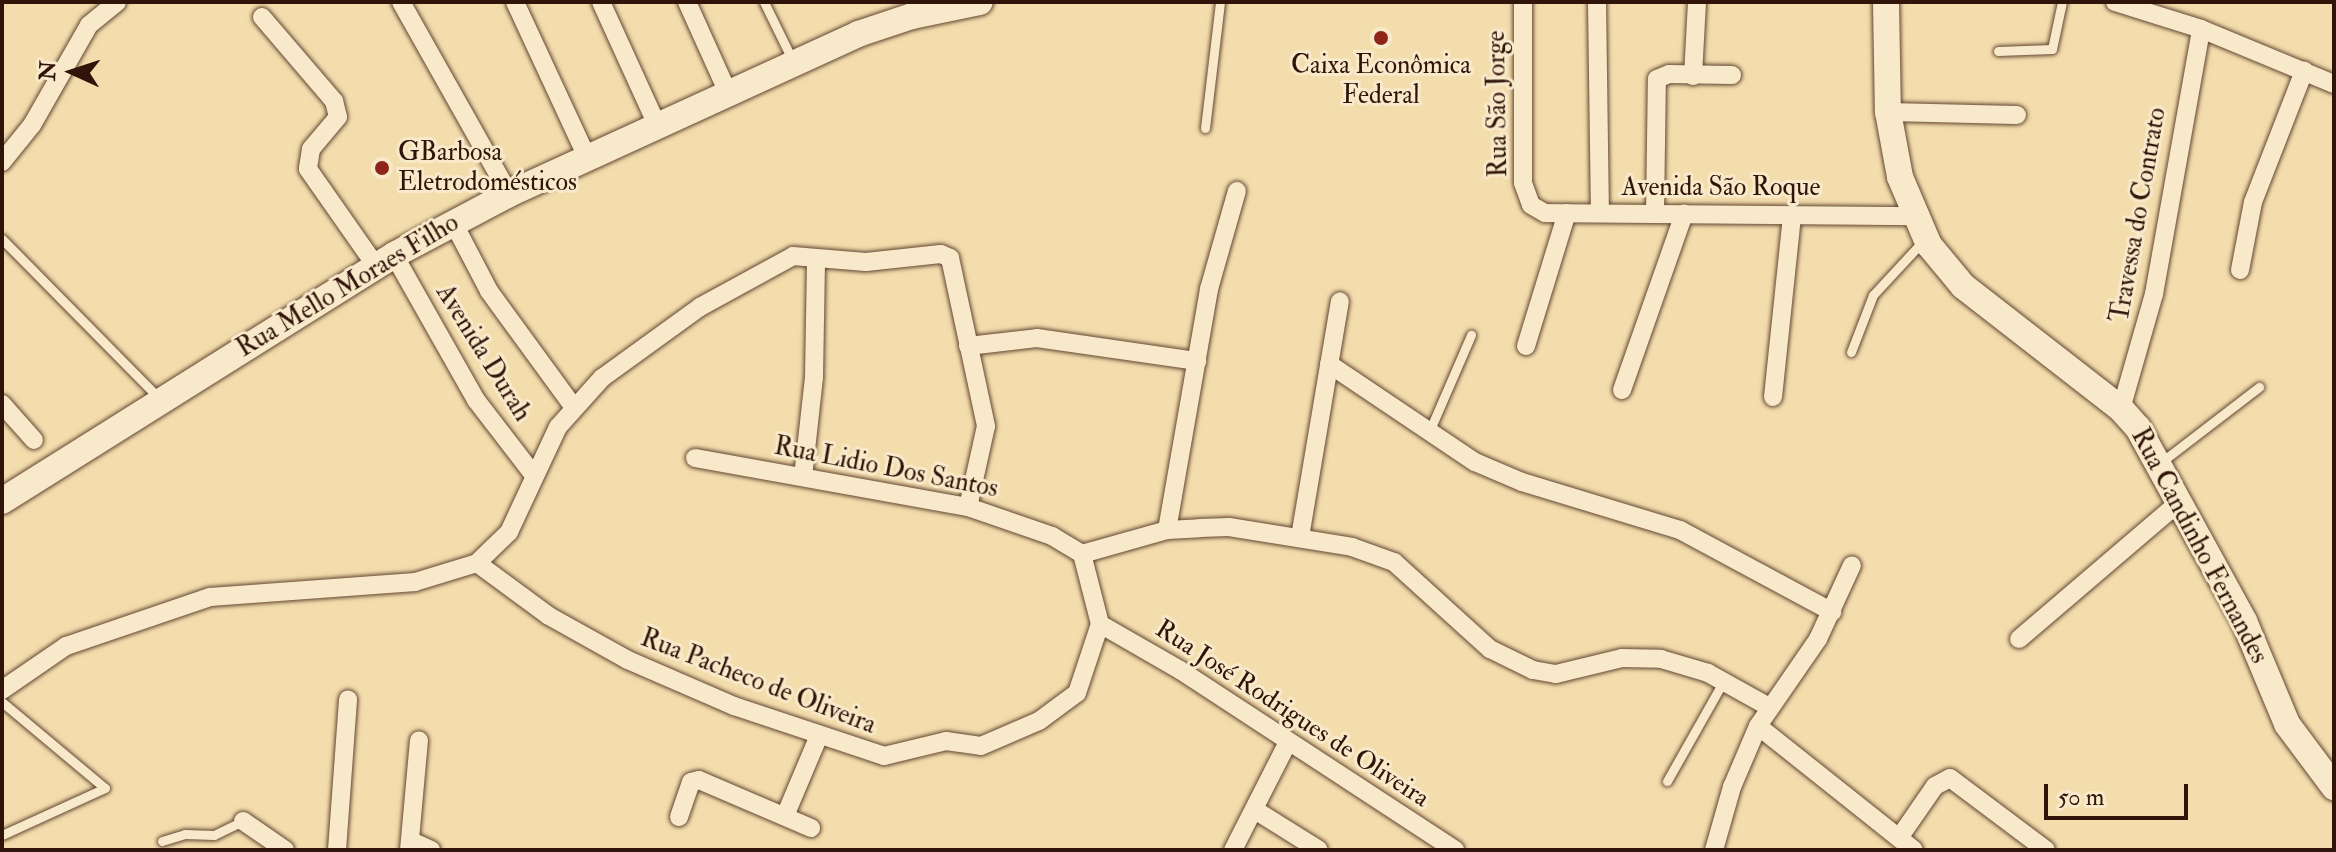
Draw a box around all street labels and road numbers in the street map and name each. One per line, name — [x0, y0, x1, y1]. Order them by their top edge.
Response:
street label: Rua São Jorge — [1481, 30, 1515, 178]
street label: Travessa do Contrato — [2105, 105, 2173, 325]
street label: Avenida São Roque — [1622, 172, 1820, 204]
street label: Rua Mello Moraes Filho — [231, 207, 465, 365]
street label: Avenida Durah — [429, 279, 537, 427]
street label: Rua Candinho Fernandes — [2124, 423, 2274, 669]
street label: Rua Lidio Dos Santos — [771, 431, 1001, 505]
street label: Rua José Rodrigues de Oliveira — [1149, 614, 1435, 814]
street label: Rua Pacheco de Oliveira — [636, 623, 880, 741]

